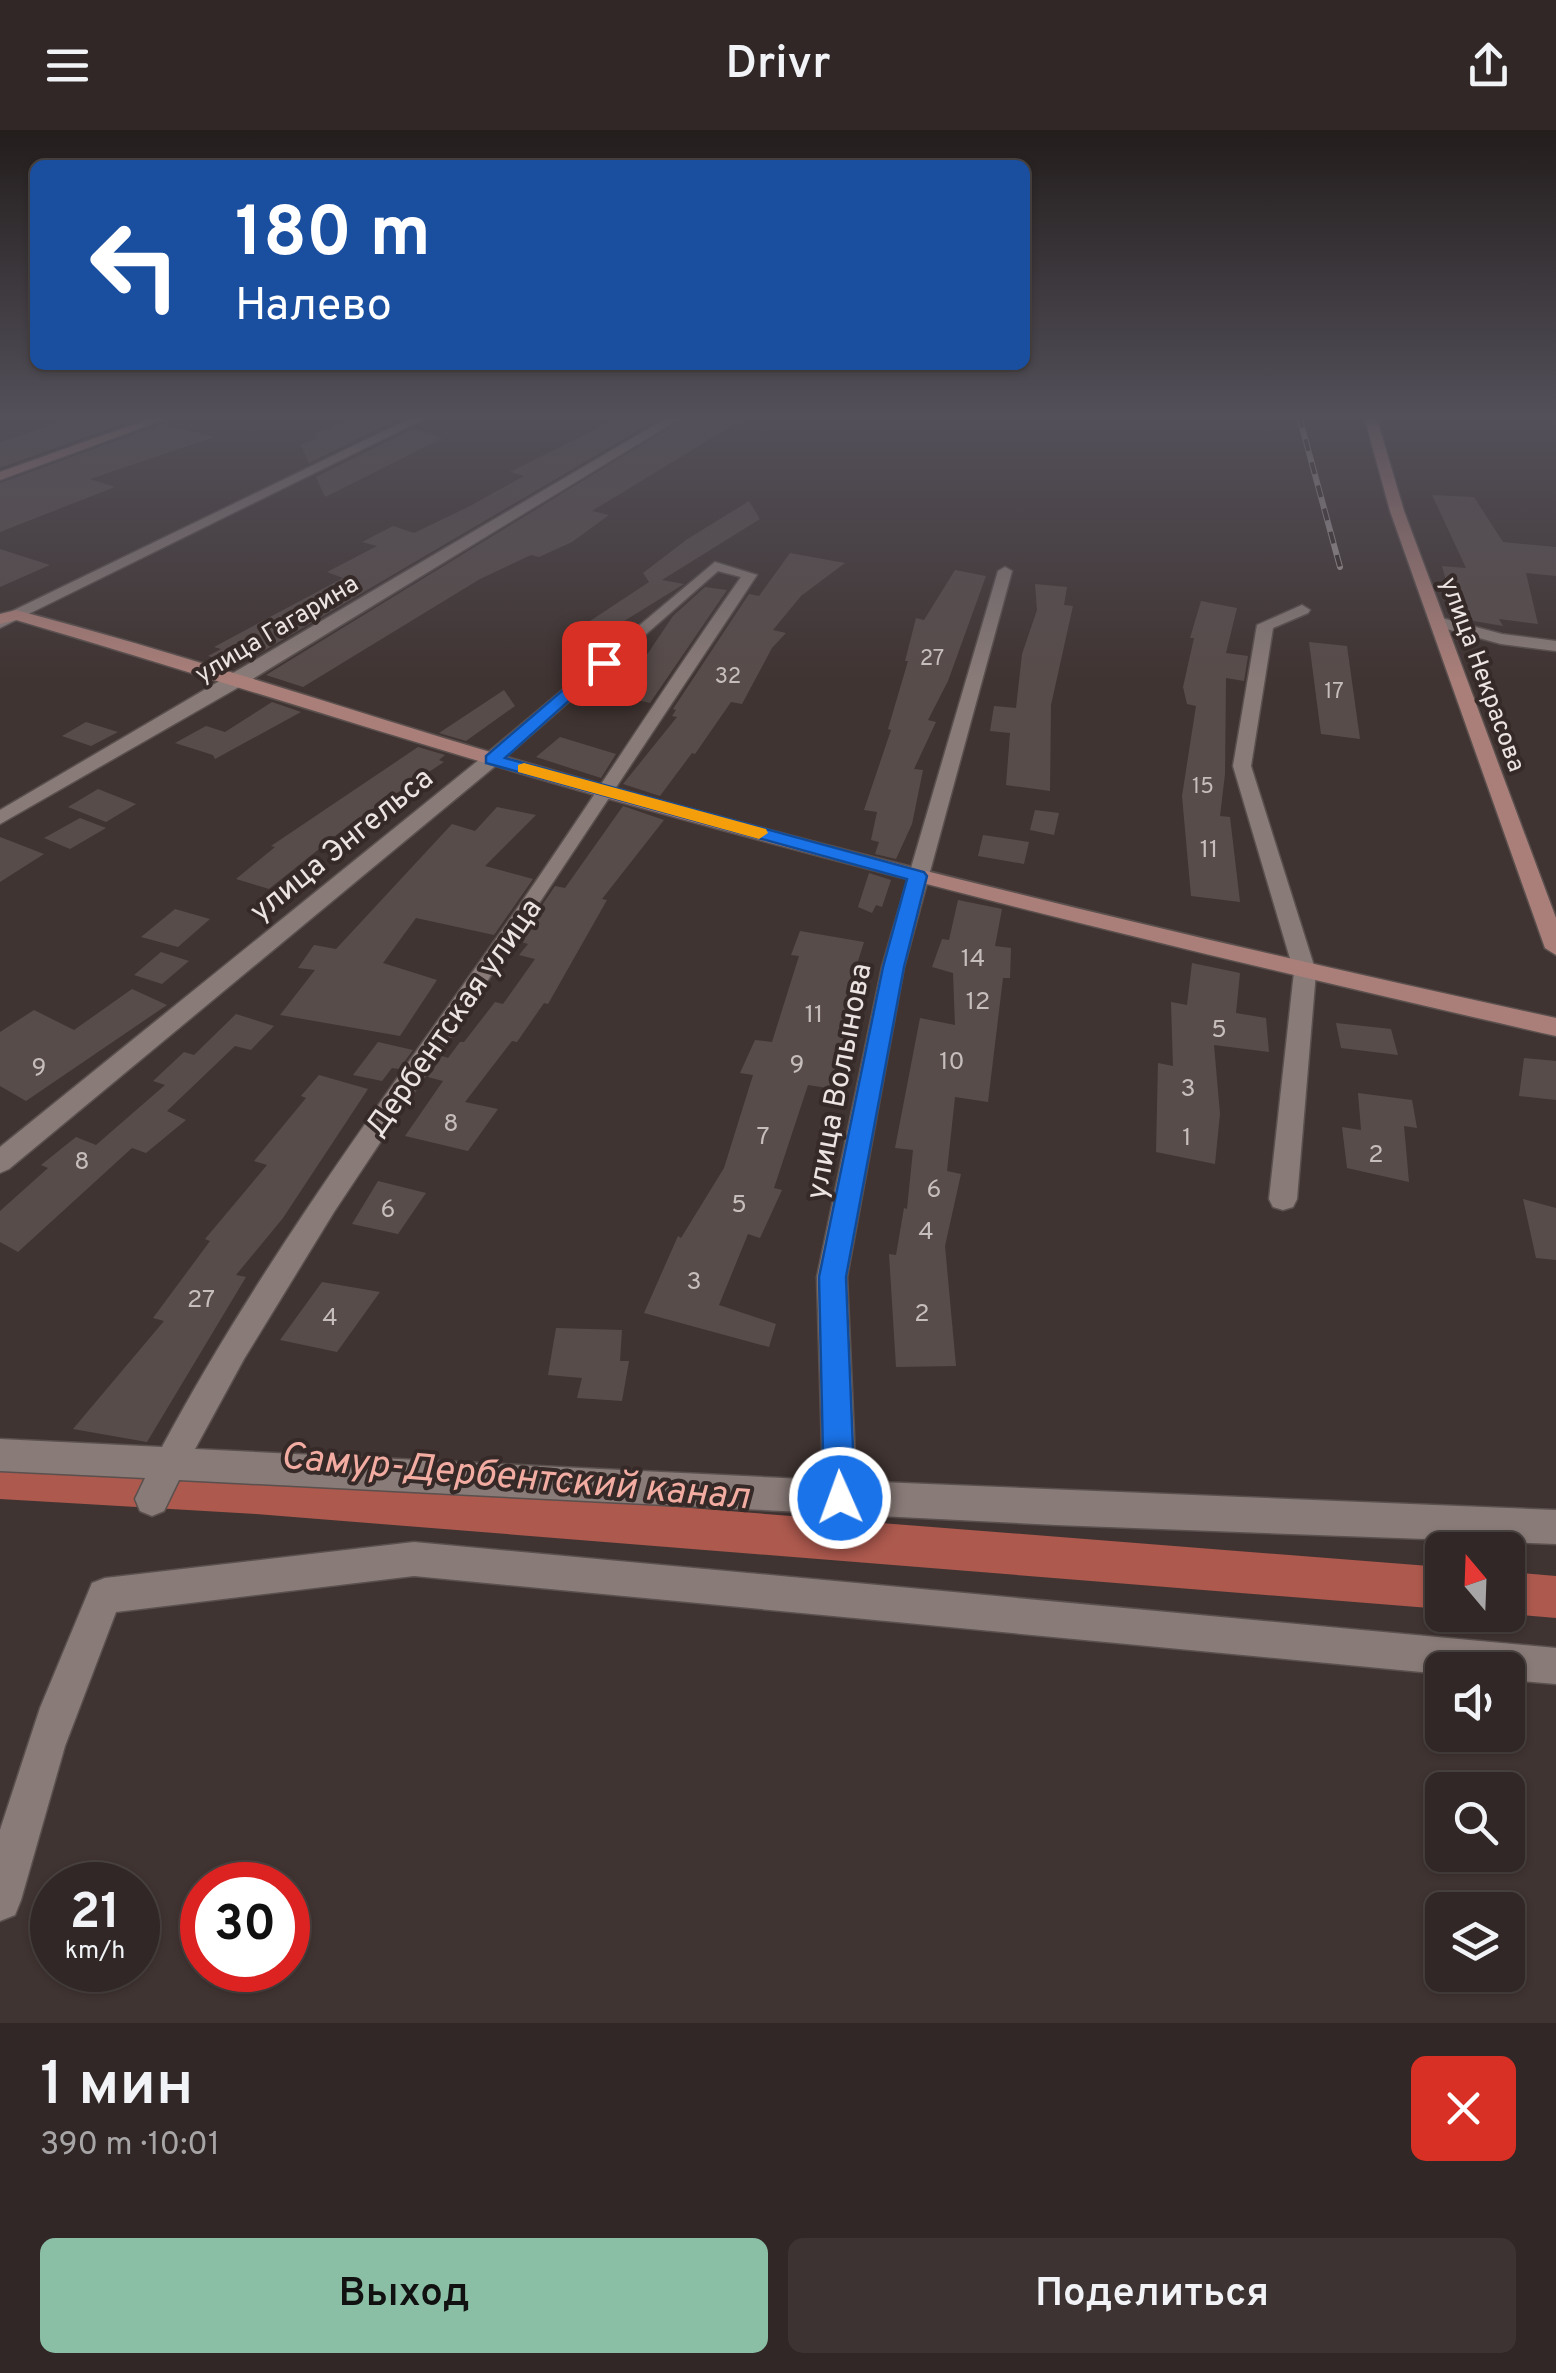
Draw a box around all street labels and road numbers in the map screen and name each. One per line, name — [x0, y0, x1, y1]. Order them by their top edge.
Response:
street label: улица Гагарина — [190, 569, 365, 692]
street label: улица Некрасова — [1431, 573, 1531, 777]
street label: улица Энгельса — [243, 761, 442, 931]
street label: Дербентская улица — [359, 892, 551, 1145]
street label: улица Волынова — [799, 960, 881, 1203]

